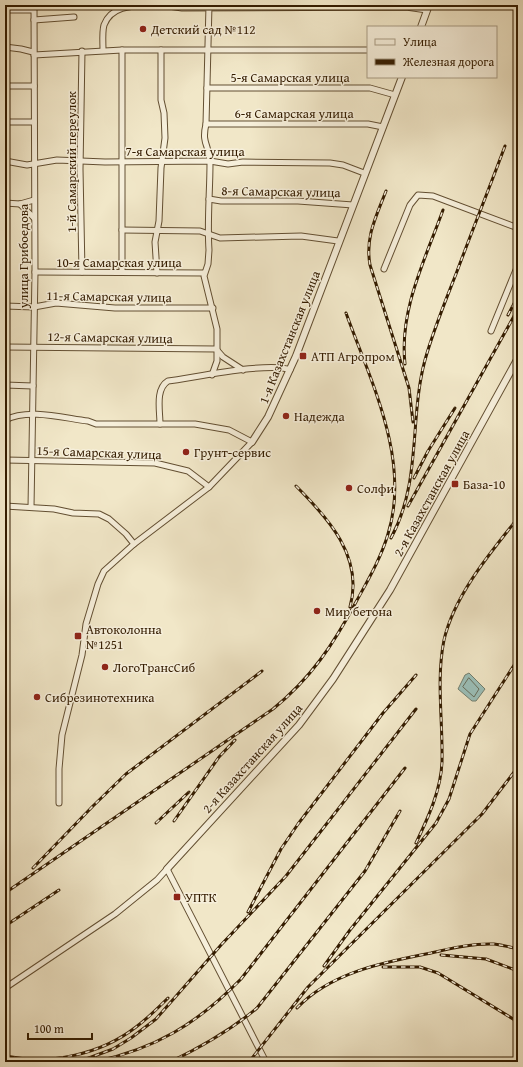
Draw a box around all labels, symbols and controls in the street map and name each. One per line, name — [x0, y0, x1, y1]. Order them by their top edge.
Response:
place label: Детский сад №112 — [150, 20, 256, 39]
marker: Детский сад №112 — [138, 24, 148, 34]
legend — [367, 26, 497, 78]
text: Улица — [403, 33, 437, 50]
text: Железная дорога — [402, 53, 494, 70]
street label: 5-я Самарская улица — [230, 68, 350, 87]
street label: 1-й Самарский переулок — [62, 91, 81, 233]
street label: 6-я Самарская улица — [234, 104, 354, 123]
street label: 7-я Самарская улица — [125, 142, 245, 161]
street label: 8-я Самарская улица — [221, 181, 342, 202]
street label: улица Грибоедова — [14, 203, 33, 309]
street label: 10-я Самарская улица — [56, 253, 183, 272]
street label: 1-я Казахстанская улица — [254, 267, 325, 407]
street label: 11-я Самарская улица — [46, 286, 173, 307]
street label: 12-я Самарская улица — [47, 327, 174, 348]
place label: АТП Агропром — [311, 347, 395, 366]
marker: АТП Агропром — [298, 351, 308, 361]
place label: Надежда — [294, 407, 346, 426]
marker: Надежда — [281, 411, 291, 421]
street label: 2-я Казахстанская улица — [389, 426, 475, 560]
street label: 15-я Самарская улица — [36, 441, 163, 464]
place label: Грунт-сервис — [194, 443, 271, 462]
marker: Грунт-сервис — [181, 447, 191, 457]
place label: База-10 — [463, 475, 505, 494]
place label: Солфи — [357, 479, 395, 498]
marker: База-10 — [450, 479, 460, 489]
marker: Солфи — [344, 483, 354, 493]
place label: Мир бетона — [325, 602, 393, 621]
marker: Мир бетона — [312, 606, 322, 616]
place label: Автоколонна №1251 — [86, 620, 162, 654]
marker: Автоколонна №1251 — [73, 631, 83, 641]
place label: ЛогоТрансСиб — [113, 658, 196, 677]
marker: ЛогоТрансСиб — [100, 662, 110, 672]
place label: Сибрезинотехника — [45, 688, 155, 707]
marker: Сибрезинотехника — [32, 692, 42, 702]
street label: 2-я Казахстанская улица — [198, 699, 307, 817]
place label: УПТК — [185, 888, 217, 907]
marker: УПТК — [172, 892, 182, 902]
scale bar — [28, 1015, 92, 1041]
text: 100 m — [34, 1020, 64, 1037]

